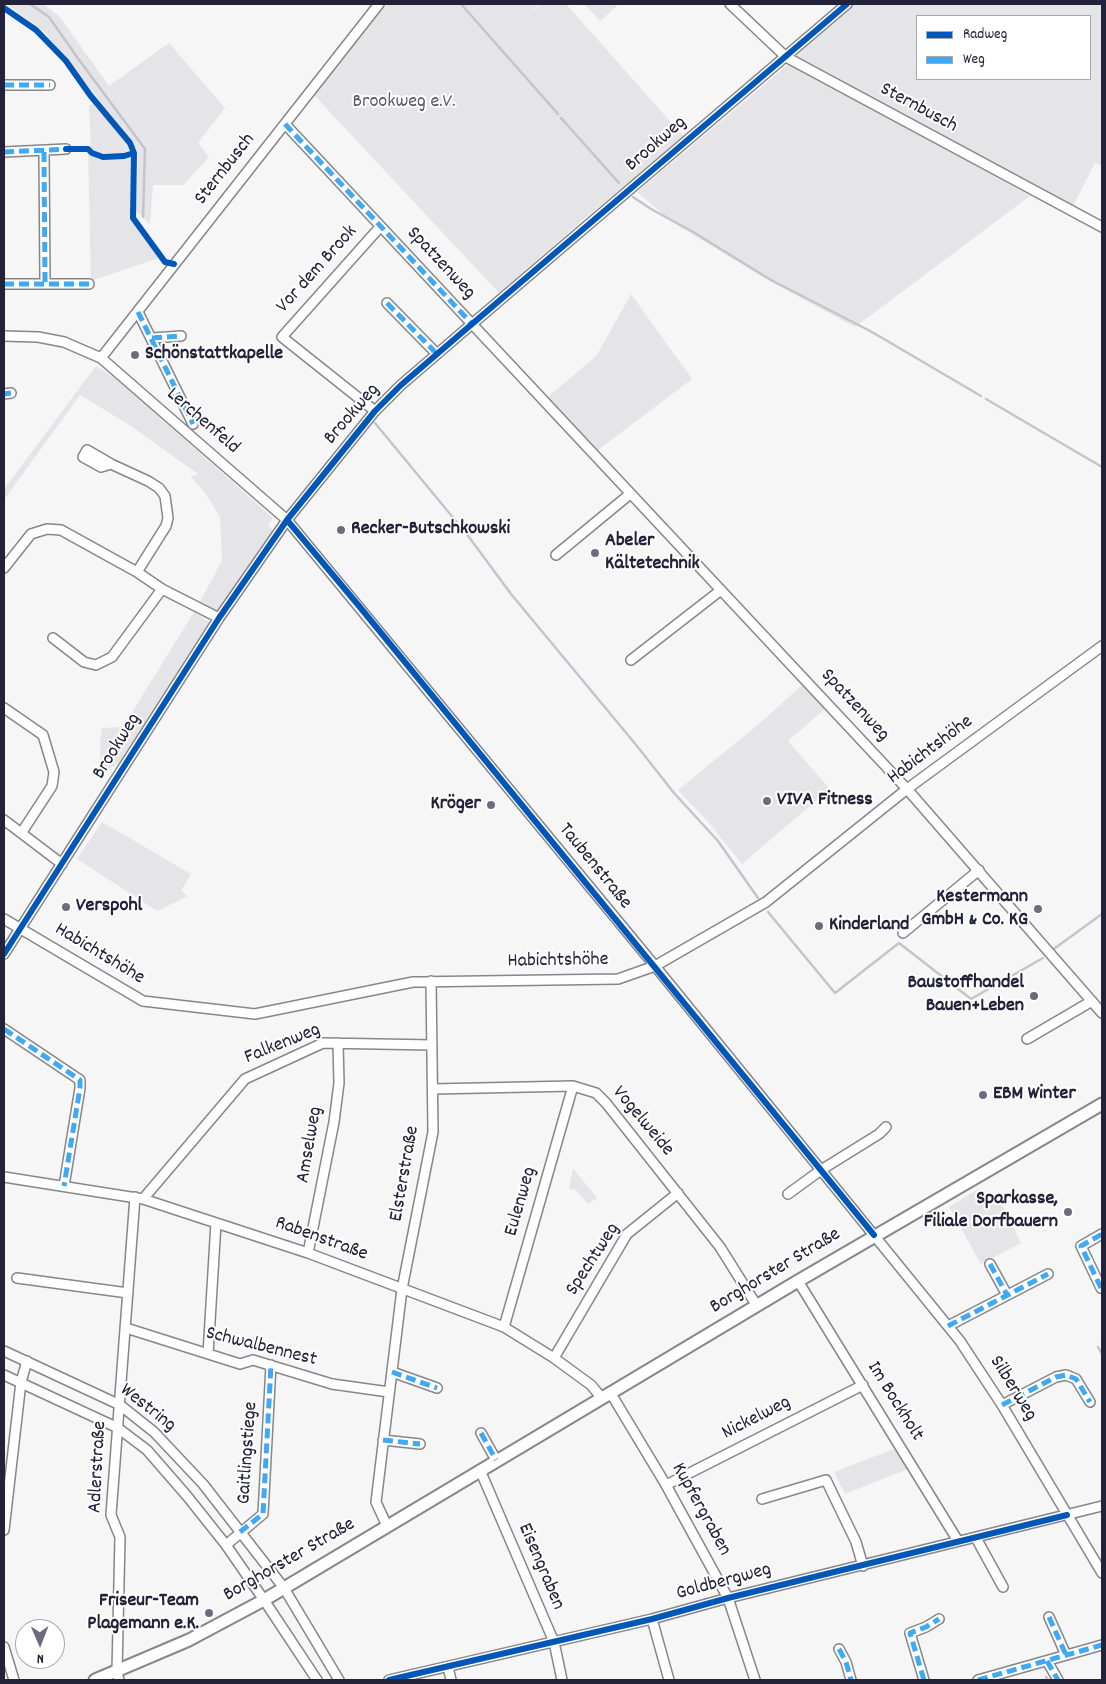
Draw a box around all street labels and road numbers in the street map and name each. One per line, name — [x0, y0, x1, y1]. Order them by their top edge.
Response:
street label: Sternbusch — [875, 79, 961, 139]
street label: Brookweg — [621, 112, 693, 178]
street label: Sternbusch — [191, 129, 261, 211]
street label: Vor dem Brook — [272, 221, 364, 319]
street label: Spatzenweg — [400, 223, 480, 305]
street label: Brookweg — [320, 379, 386, 451]
street label: Lerchenfeld — [160, 384, 244, 460]
street label: Spatzenweg — [814, 665, 894, 747]
street label: Brookweg — [88, 710, 148, 784]
street label: Habichtshöhe — [883, 711, 979, 791]
street label: Taubenstraße — [552, 819, 636, 915]
street label: Habichtshöhe — [50, 919, 148, 991]
street label: Habichtshöhe — [507, 949, 609, 975]
street label: Falkenweg — [242, 1019, 324, 1071]
street label: Vogelweide — [606, 1082, 678, 1162]
street label: Amselweg — [292, 1105, 330, 1185]
street label: Elsterstraße — [386, 1124, 426, 1224]
street label: Eulenweg — [501, 1165, 543, 1239]
street label: Rabenstraße — [271, 1212, 371, 1268]
street label: Spechtweg — [562, 1219, 626, 1301]
street label: Borghorster Straße — [706, 1224, 846, 1320]
street label: Schwalbennest — [203, 1323, 319, 1373]
street label: Silberweg — [983, 1352, 1041, 1426]
street label: Im Bockholt — [860, 1358, 928, 1446]
street label: Westring — [114, 1379, 180, 1439]
street label: Nickelweg — [719, 1392, 795, 1446]
street label: Gaitlingstiege — [233, 1401, 265, 1505]
street label: Adlerstraße — [85, 1420, 113, 1514]
street label: Kupfergraben — [665, 1459, 735, 1561]
street label: Borghorster Straße — [220, 1514, 360, 1608]
street label: Eisengraben — [511, 1520, 569, 1614]
street label: Goldbergweg — [674, 1559, 774, 1607]

